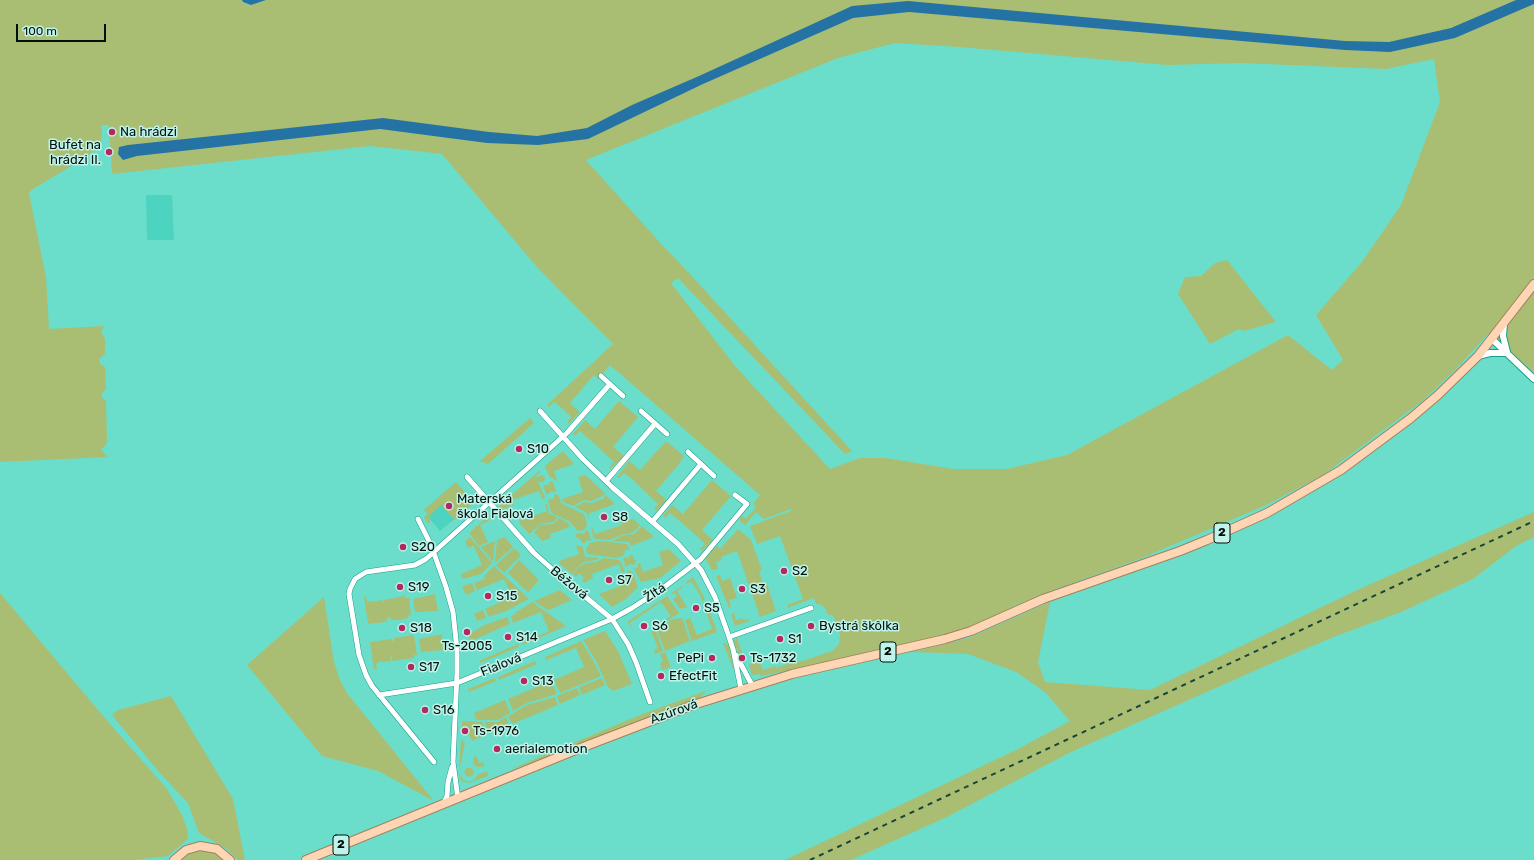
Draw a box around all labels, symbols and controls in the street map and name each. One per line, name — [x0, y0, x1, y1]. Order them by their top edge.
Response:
scale bar — [18, 16, 108, 42]
text: 100 m — [23, 24, 57, 38]
place label: Na hrádzi — [120, 124, 177, 140]
marker: Na hrádzi — [107, 127, 117, 137]
place label: Bufet na hrádzi II. — [49, 137, 101, 168]
marker: Bufet na hrádzi II. — [104, 147, 114, 157]
place label: S10 — [527, 441, 549, 457]
marker: S10 — [514, 444, 524, 454]
place label: Materská škola Fialová — [457, 491, 533, 522]
marker: Materská škola Fialová — [444, 501, 454, 511]
place label: S8 — [612, 509, 628, 525]
marker: S8 — [599, 512, 609, 522]
road number: 2 — [1214, 523, 1230, 543]
place label: S20 — [411, 539, 435, 555]
marker: S20 — [398, 542, 408, 552]
street label: Béžová — [547, 563, 591, 603]
place label: S2 — [792, 563, 808, 579]
marker: S2 — [779, 566, 789, 576]
place label: S7 — [617, 572, 632, 588]
marker: S7 — [604, 575, 614, 585]
place label: S19 — [408, 579, 429, 595]
street label: Žltá — [641, 580, 669, 606]
place label: S3 — [750, 581, 766, 597]
marker: S19 — [395, 582, 405, 592]
marker: S3 — [737, 584, 747, 594]
place label: S15 — [496, 588, 517, 604]
marker: S15 — [483, 591, 493, 601]
place label: S5 — [704, 600, 720, 616]
marker: S5 — [691, 603, 701, 613]
place label: S6 — [652, 618, 668, 634]
place label: Bystrá škôlka — [819, 618, 899, 634]
place label: S18 — [410, 620, 432, 636]
marker: S6 — [639, 621, 649, 631]
marker: Bystrá škôlka — [806, 621, 816, 631]
marker: S18 — [397, 623, 407, 633]
marker: Ts-2005 — [462, 627, 472, 637]
place label: S14 — [516, 629, 538, 645]
place label: S1 — [788, 631, 802, 647]
marker: S14 — [503, 632, 513, 642]
marker: S1 — [775, 634, 785, 644]
place label: Ts-2005 — [442, 638, 492, 654]
road number: 2 — [880, 642, 896, 662]
street label: Fialová — [478, 650, 524, 680]
place label: PePi — [677, 650, 704, 666]
place label: Ts-1732 — [750, 650, 796, 666]
marker: PePi — [707, 653, 717, 663]
marker: Ts-1732 — [737, 653, 747, 663]
place label: S17 — [419, 659, 439, 675]
marker: S17 — [406, 662, 416, 672]
place label: EfectFit — [669, 668, 717, 684]
marker: EfectFit — [656, 671, 666, 681]
place label: S13 — [532, 673, 553, 689]
marker: S13 — [519, 676, 529, 686]
street label: Azúrová — [648, 696, 700, 728]
place label: S16 — [433, 702, 454, 718]
marker: S16 — [420, 705, 430, 715]
place label: Ts-1976 — [473, 723, 519, 739]
marker: Ts-1976 — [460, 726, 470, 736]
place label: aerialemotion — [505, 741, 588, 757]
marker: aerialemotion — [492, 744, 502, 754]
road number: 2 — [333, 835, 349, 855]

